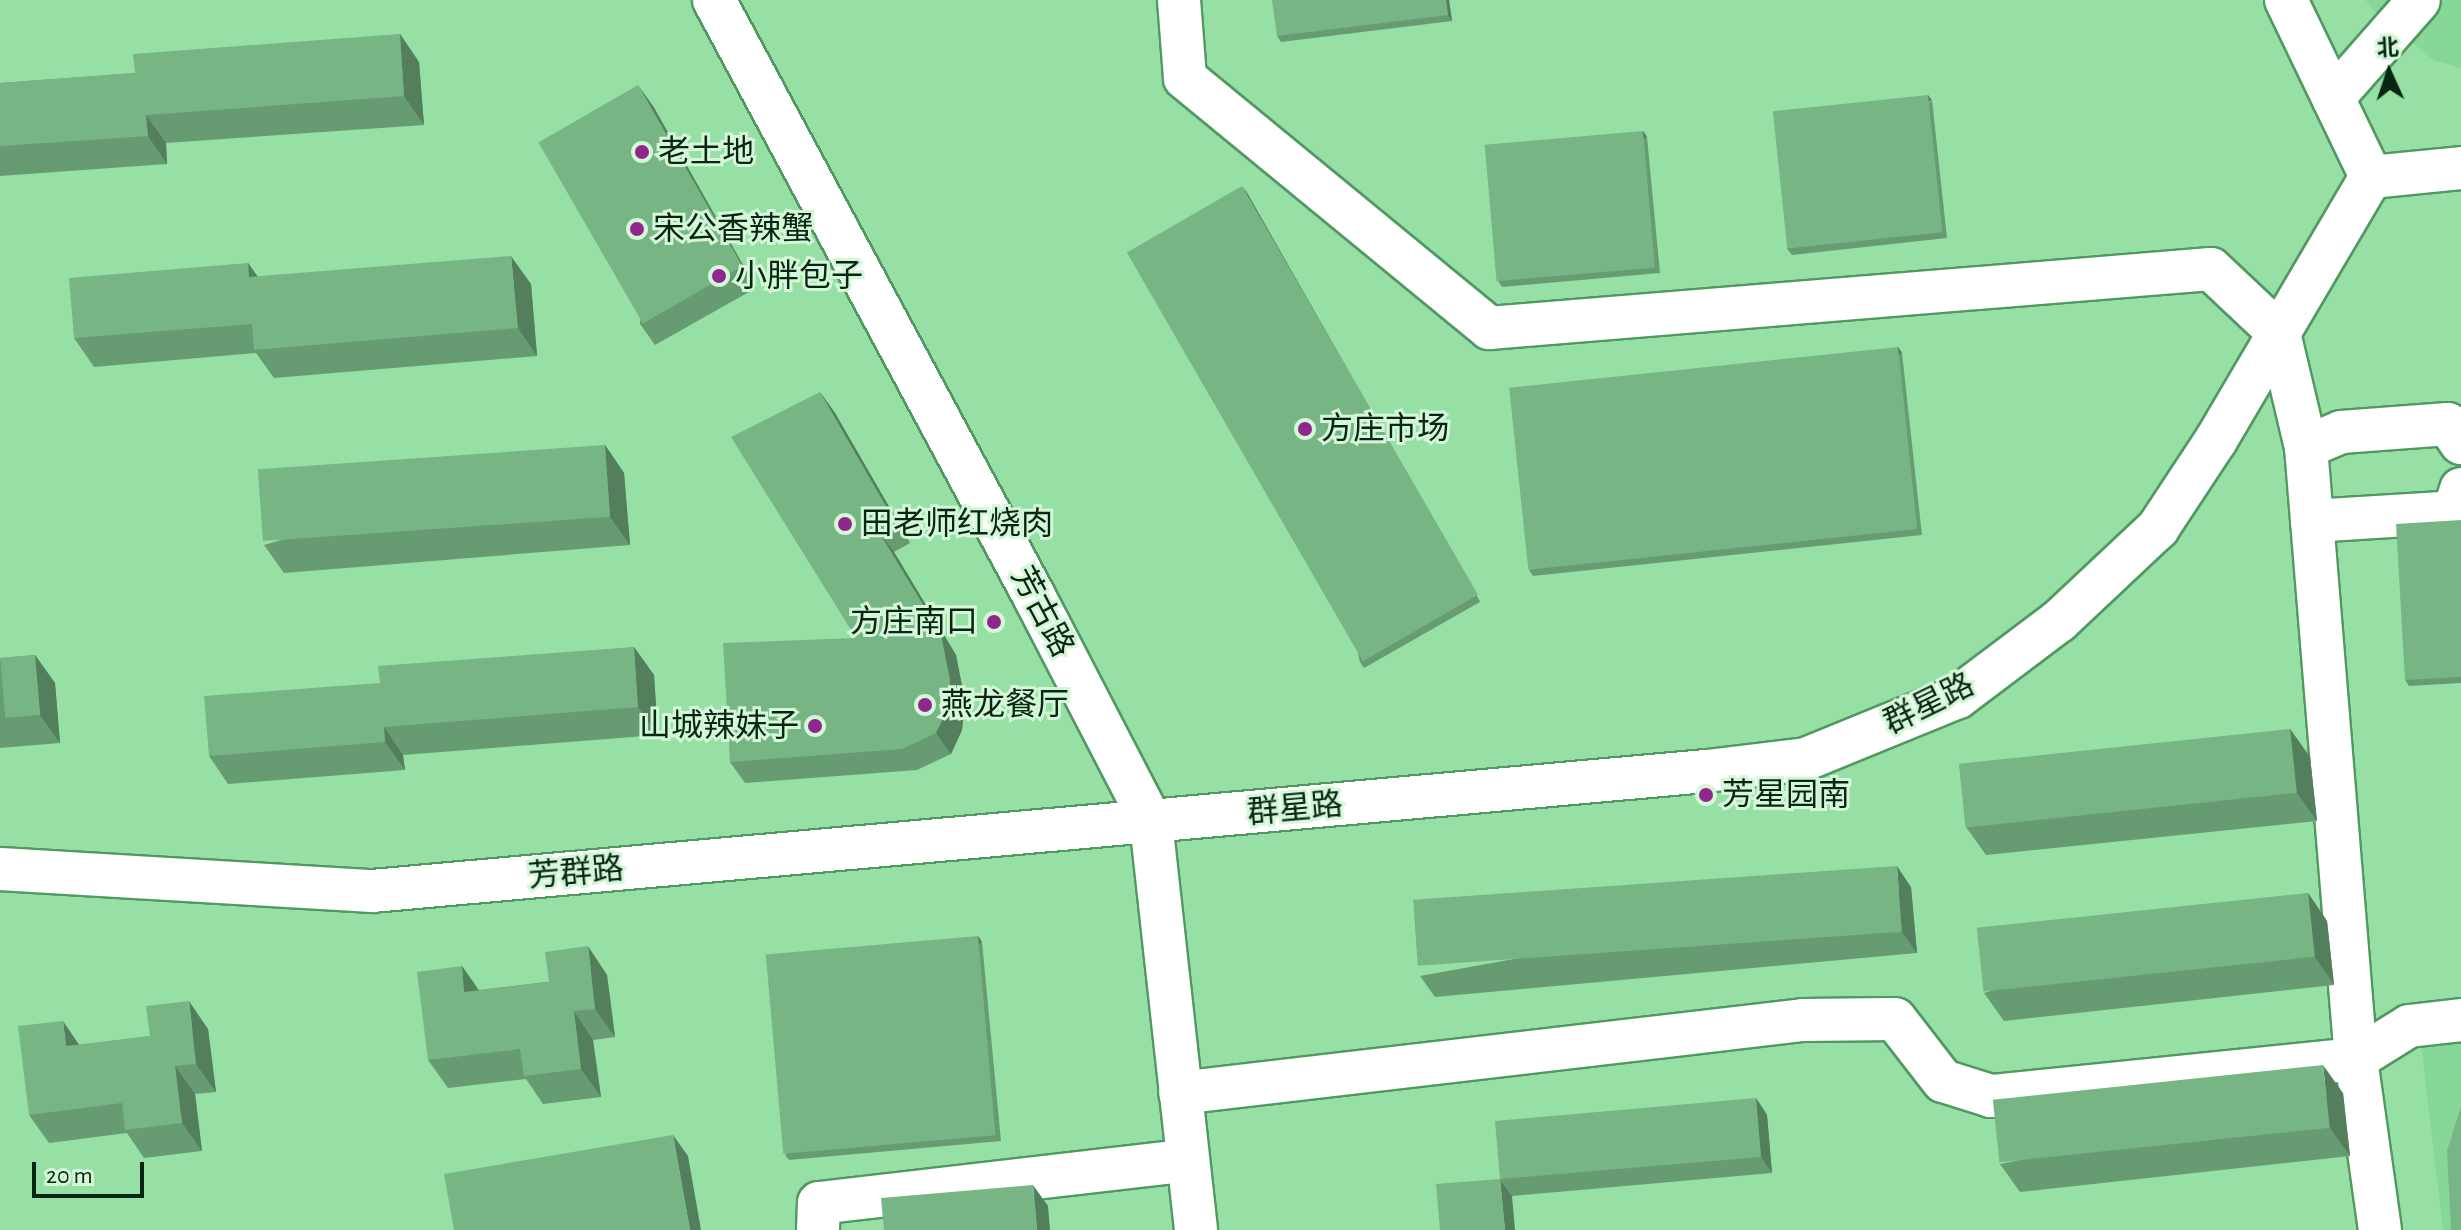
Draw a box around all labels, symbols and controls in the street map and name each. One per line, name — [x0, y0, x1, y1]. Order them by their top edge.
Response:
north arrow — [2349, 32, 2429, 112]
text: 北 — [2376, 36, 2399, 60]
place label: 老土地 — [658, 133, 754, 171]
marker: 老土地 — [633, 143, 651, 161]
place label: 宋公香辣蟹 — [653, 210, 813, 248]
marker: 宋公香辣蟹 — [628, 220, 646, 238]
place label: 小胖包子 — [735, 257, 863, 295]
marker: 小胖包子 — [710, 267, 728, 285]
place label: 方庄市场 — [1321, 410, 1449, 448]
marker: 方庄市场 — [1296, 420, 1314, 438]
place label: 田老师红烧肉 — [861, 505, 1053, 543]
marker: 田老师红烧肉 — [836, 515, 854, 533]
street label: 芳古路 — [1003, 561, 1081, 663]
place label: 方庄南口 — [850, 603, 978, 641]
marker: 方庄南口 — [985, 613, 1003, 631]
street label: 群星路 — [1877, 666, 1981, 742]
place label: 燕龙餐厅 — [941, 686, 1069, 724]
marker: 燕龙餐厅 — [916, 696, 934, 714]
place label: 山城辣妹子 — [639, 707, 799, 745]
marker: 山城辣妹子 — [806, 717, 824, 735]
place label: 芳星园南 — [1722, 776, 1850, 814]
street label: 群星路 — [1246, 786, 1344, 832]
marker: 芳星园南 — [1697, 786, 1715, 804]
street label: 芳群路 — [527, 850, 625, 896]
scale bar — [36, 1146, 148, 1196]
text: 20 m — [46, 1164, 93, 1188]

